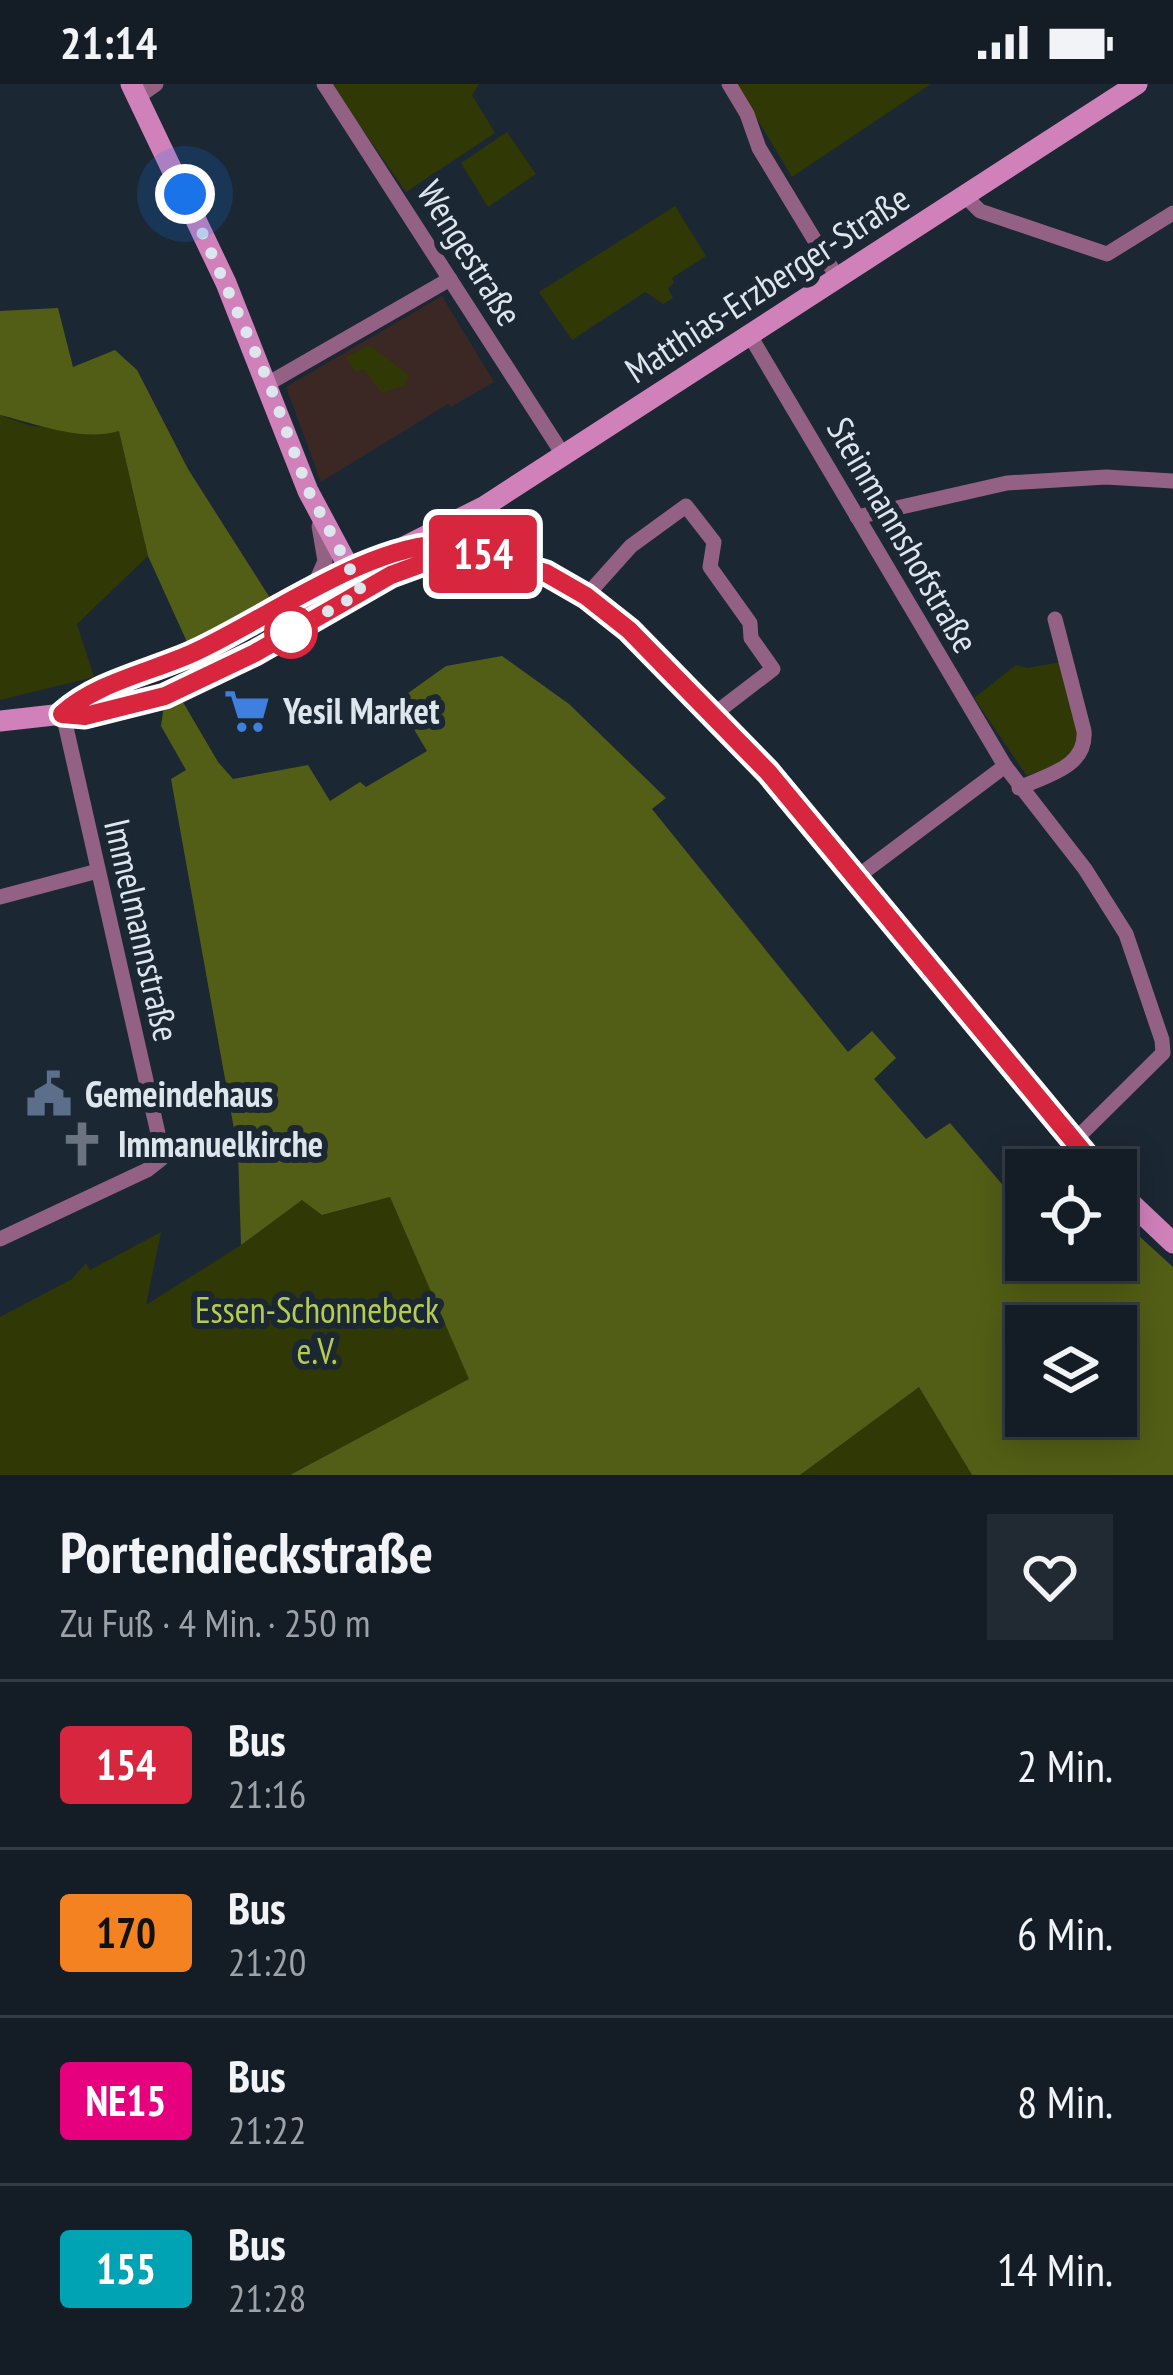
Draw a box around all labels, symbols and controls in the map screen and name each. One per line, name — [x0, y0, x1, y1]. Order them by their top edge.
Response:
text: 21:14 — [60, 13, 157, 71]
your location — [155, 164, 215, 224]
street label: Wengestraße — [407, 171, 533, 334]
street label: Matthias-Erzberger-Straße — [616, 174, 918, 393]
street label: Steinmannshofstraße — [817, 409, 990, 661]
line badge: 154 — [414, 515, 552, 593]
text: 154 — [453, 526, 513, 581]
unlabelled marker — [266, 607, 316, 657]
supermarket icon: Yesil Market — [222, 686, 272, 736]
place label: Yesil Market — [282, 687, 440, 734]
street label: Immelmannstraße — [94, 814, 191, 1046]
public building icon: Gemeindehaus — [24, 1069, 74, 1119]
place label: Gemeindehaus — [85, 1070, 273, 1117]
church icon: Immanuelkirche — [57, 1119, 107, 1169]
place label: Immanuelkirche — [118, 1120, 323, 1167]
map controls — [1005, 1149, 1137, 1437]
button: locate — [1005, 1149, 1137, 1281]
park label: Essen-Schonnebeck e.V. — [195, 1286, 439, 1374]
button: layers — [1005, 1305, 1137, 1437]
button: heart — [987, 1514, 1113, 1640]
text: Portendieckstraße — [60, 1515, 433, 1589]
text: Zu Fuß · 4 Min. · 250 m — [60, 1597, 370, 1648]
text: Bus — [228, 1710, 286, 1768]
text: 2 Min. — [1017, 1736, 1113, 1794]
text: 154 — [96, 1737, 156, 1792]
text: 21:16 — [228, 1768, 306, 1819]
text: Bus — [228, 1878, 286, 1936]
text: 6 Min. — [1017, 1904, 1113, 1962]
text: 170 — [96, 1905, 156, 1960]
text: 21:20 — [228, 1936, 306, 1987]
text: Bus — [228, 2046, 286, 2104]
text: 8 Min. — [1017, 2072, 1113, 2130]
text: NE15 — [86, 2073, 166, 2128]
text: 21:22 — [228, 2104, 306, 2155]
text: Bus — [228, 2214, 286, 2272]
text: 14 Min. — [997, 2240, 1113, 2298]
text: 155 — [96, 2241, 156, 2296]
text: 21:28 — [228, 2272, 306, 2323]

